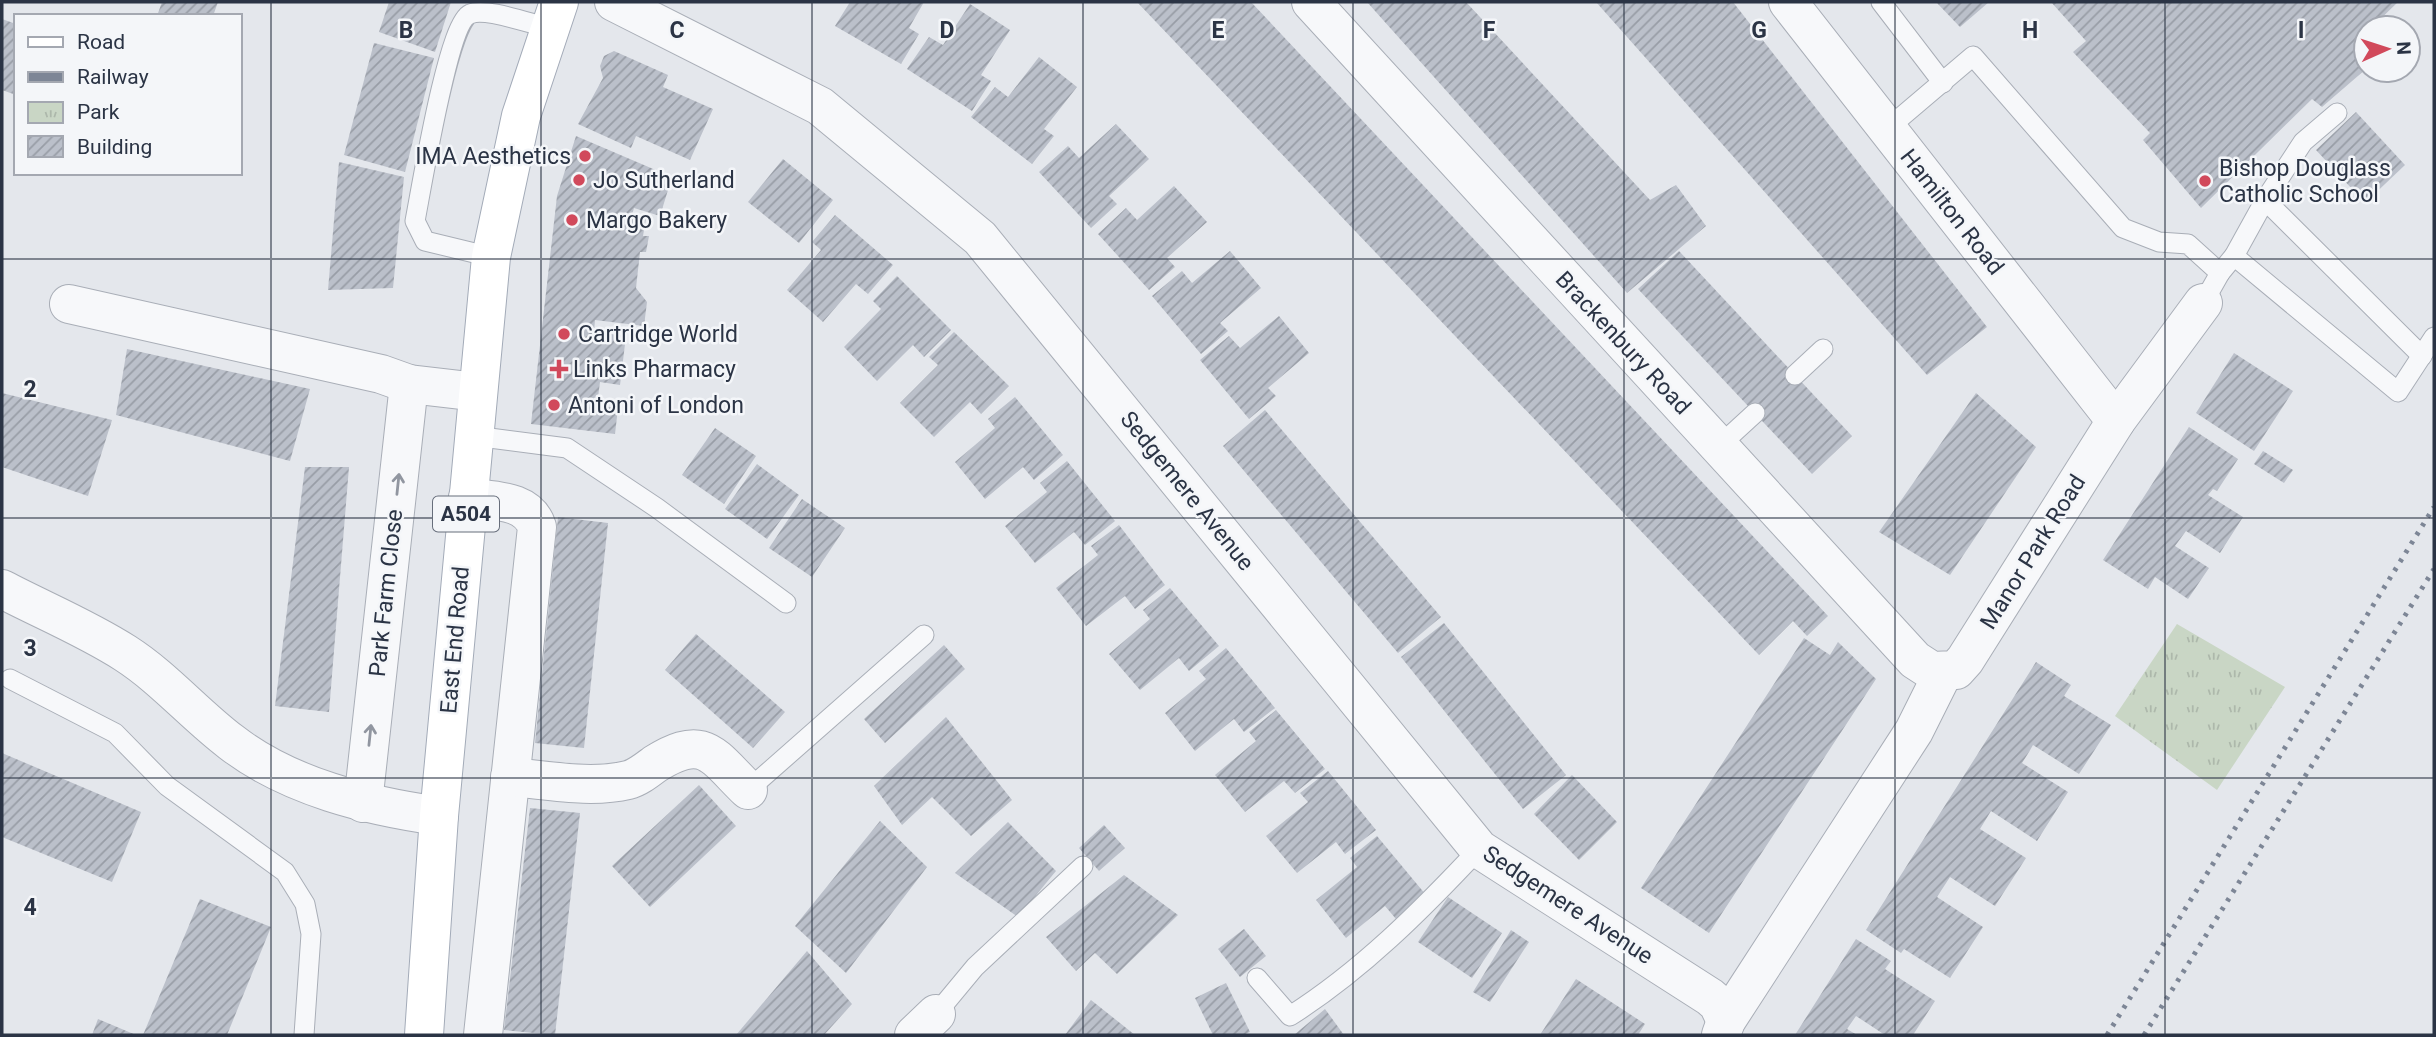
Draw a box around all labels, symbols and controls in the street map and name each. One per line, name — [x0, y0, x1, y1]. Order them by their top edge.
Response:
legend — [14, 14, 242, 175]
north arrow — [2352, 14, 2422, 84]
text: B — [399, 17, 413, 44]
text: C — [669, 17, 685, 44]
text: D — [940, 17, 954, 44]
text: E — [1212, 17, 1225, 44]
text: F — [1483, 17, 1496, 44]
text: G — [1751, 17, 1767, 44]
text: H — [2022, 17, 2038, 44]
text: I — [2298, 17, 2304, 44]
text: Road — [77, 30, 125, 54]
text: N — [2392, 41, 2415, 55]
text: Railway — [77, 65, 149, 89]
text: Park — [77, 100, 120, 124]
text: Building — [77, 135, 152, 159]
place label: IMA Aesthetics — [415, 143, 571, 170]
street label: Hamilton Road — [1895, 144, 2009, 280]
marker: IMA Aesthetics — [577, 148, 593, 164]
place label: Bishop Douglass Catholic School — [2219, 155, 2391, 208]
place label: Jo Sutherland — [593, 167, 735, 194]
marker: Jo Sutherland — [571, 172, 587, 188]
marker: Bishop Douglass Catholic School — [2197, 173, 2213, 189]
place label: Margo Bakery — [586, 207, 727, 234]
marker: Margo Bakery — [564, 212, 580, 228]
street label: Brackenbury Road — [1550, 266, 1696, 420]
place label: Cartridge World — [578, 321, 738, 348]
marker: Cartridge World — [556, 326, 572, 342]
place label: Links Pharmacy — [573, 356, 736, 383]
marker: Links Pharmacy — [551, 361, 567, 377]
text: 2 — [23, 376, 37, 403]
place label: Antoni of London — [568, 392, 744, 419]
marker: Antoni of London — [546, 397, 562, 413]
street label: Sedgemere Avenue — [1115, 406, 1259, 576]
street label: Manor Park Road — [1975, 470, 2091, 634]
one-way arrow — [391, 473, 404, 496]
road number: A504 — [433, 496, 499, 532]
street label: Park Farm Close — [364, 508, 408, 678]
street label: East End Road — [435, 565, 475, 715]
text: 3 — [23, 635, 37, 662]
one-way arrow — [364, 724, 377, 747]
street label: Sedgemere Avenue — [1478, 840, 1658, 970]
text: 4 — [23, 894, 37, 921]

